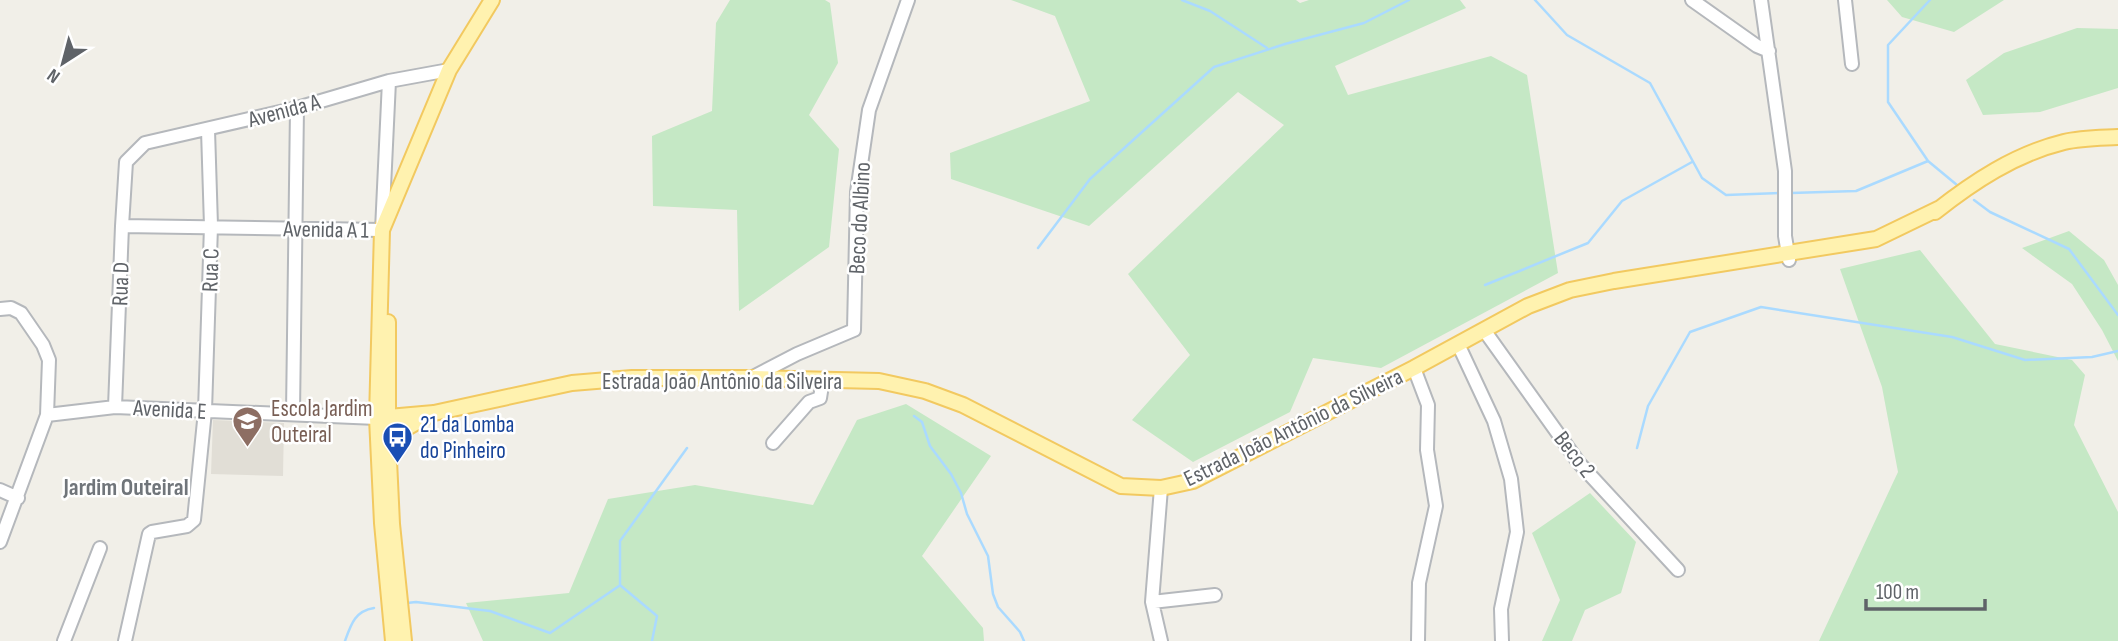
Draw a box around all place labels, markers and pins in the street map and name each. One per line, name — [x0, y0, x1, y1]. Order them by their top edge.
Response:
place label: Escola Jardim Outeiral — [271, 395, 373, 449]
school or university icon: Escola Jardim Outeiral — [231, 404, 265, 448]
place label: 21 da Lomba do Pinheiro — [420, 411, 514, 465]
bus stop icon: 21 da Lomba do Pinheiro — [380, 420, 414, 464]

